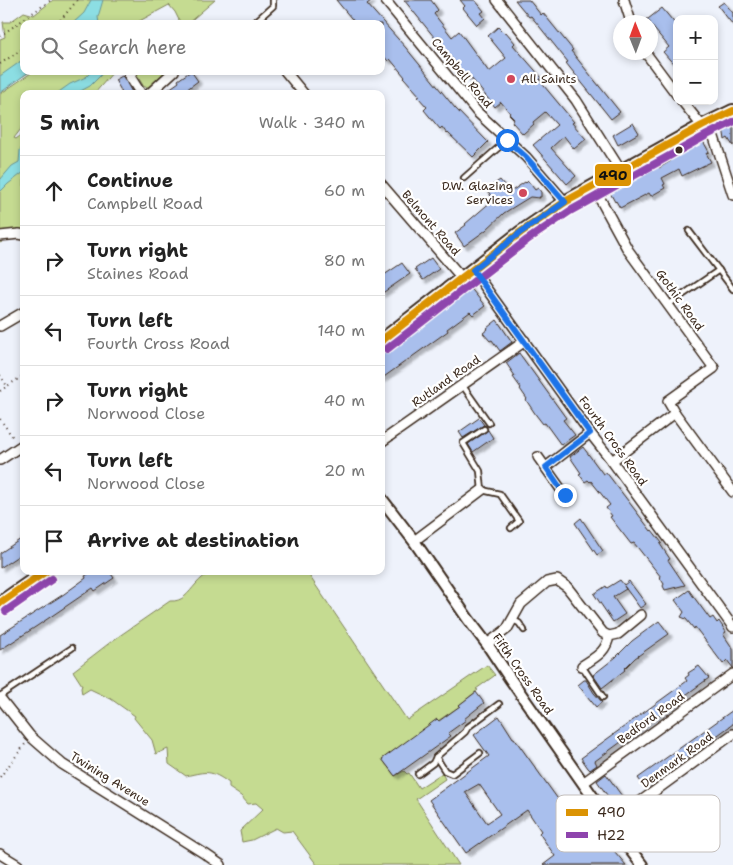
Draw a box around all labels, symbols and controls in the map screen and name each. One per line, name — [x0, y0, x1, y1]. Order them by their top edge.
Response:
north arrow — [613, 15, 658, 60]
map controls — [673, 15, 718, 105]
button: + — [673, 15, 718, 60]
search box — [20, 20, 385, 75]
icon: search — [38, 34, 66, 62]
text: Search here — [78, 35, 187, 60]
street label: Campbell Road — [428, 35, 496, 112]
button: − — [673, 60, 718, 105]
place label: All Saints — [521, 71, 577, 87]
marker: All Saints — [505, 73, 517, 85]
text: 5 min — [40, 109, 100, 137]
text: Walk · 340 m — [259, 112, 365, 133]
route start — [496, 129, 519, 152]
unlabelled marker — [674, 145, 684, 155]
line badge: 490 — [594, 163, 632, 187]
text: 490 — [599, 166, 628, 184]
text: Continue — [87, 168, 173, 193]
icon: ahead — [40, 177, 68, 205]
place label: D.W. Glazing Services — [442, 178, 513, 208]
text: 60 m — [324, 180, 365, 201]
street label: Belmont Road — [398, 187, 464, 259]
marker: D.W. Glazing Services — [517, 187, 529, 199]
text: Campbell Road — [87, 193, 203, 214]
text: Turn right — [87, 238, 188, 263]
icon: right — [40, 247, 68, 275]
text: 80 m — [324, 250, 365, 271]
text: Staines Road — [87, 263, 189, 284]
street label: Gothic Road — [652, 266, 708, 334]
text: Turn left — [87, 308, 173, 333]
icon: left — [40, 317, 68, 345]
text: 140 m — [318, 320, 365, 341]
text: Fourth Cross Road — [87, 333, 230, 354]
street label: Rutland Road — [409, 351, 484, 411]
text: Turn right — [87, 378, 188, 403]
icon: right — [40, 387, 68, 415]
text: 40 m — [323, 390, 365, 411]
street label: Fourth Cross Road — [575, 393, 651, 489]
text: Norwood Close — [87, 403, 205, 424]
text: Turn left — [87, 448, 173, 473]
icon: left — [40, 457, 68, 485]
text: 20 m — [324, 460, 365, 481]
text: Norwood Close — [87, 473, 205, 494]
route end — [554, 484, 577, 507]
icon: arrive — [40, 527, 68, 555]
text: Arrive at destination — [87, 528, 299, 553]
street label: Fifth Cross Road — [489, 630, 557, 718]
street label: Bedford Road — [614, 688, 688, 748]
street label: Denmark Road — [638, 728, 717, 792]
street label: Twining Avenue — [67, 748, 153, 810]
legend — [556, 795, 720, 852]
text: 490 — [597, 803, 626, 821]
text: H22 — [597, 826, 625, 844]

